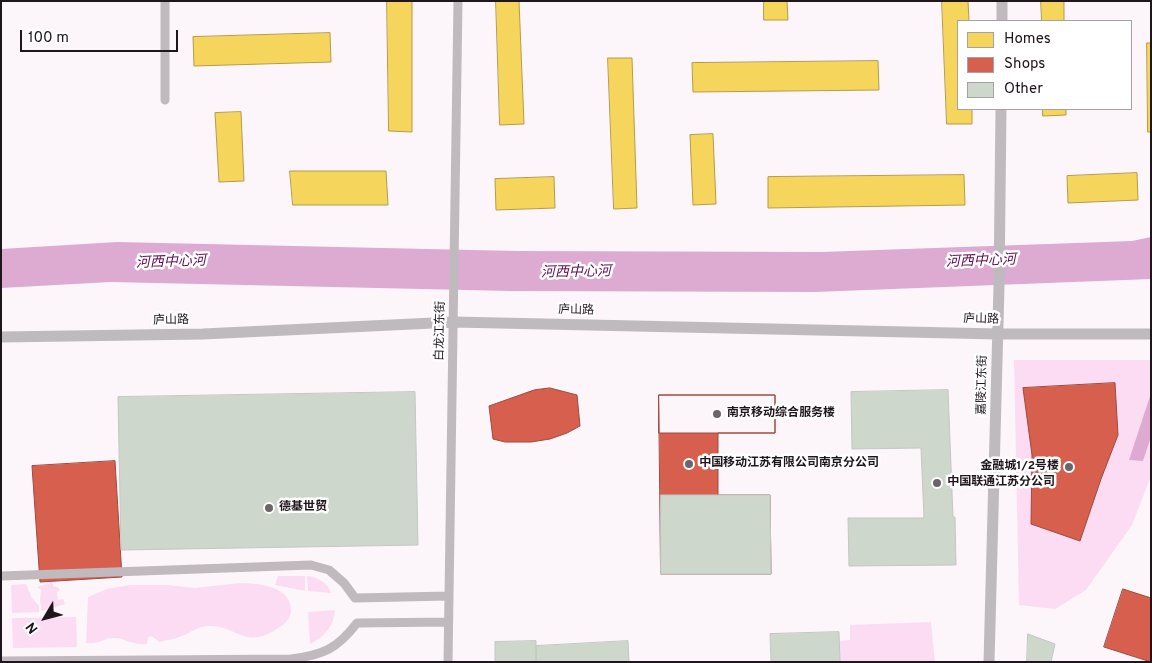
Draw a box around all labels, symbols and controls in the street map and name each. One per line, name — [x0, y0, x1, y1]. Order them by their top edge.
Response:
scale bar — [22, 20, 180, 52]
legend — [957, 20, 1132, 110]
text: 100 m — [28, 29, 69, 48]
text: Homes — [1004, 30, 1051, 49]
text: Shops — [1004, 55, 1045, 74]
text: Other — [1004, 80, 1043, 99]
water label: 河西中心河 — [946, 252, 1016, 272]
water label: 河西中心河 — [136, 253, 206, 273]
water label: 河西中心河 — [541, 264, 611, 282]
street label: 白龙江东街 — [433, 301, 449, 361]
street label: 庐山路 — [558, 303, 594, 319]
street label: 庐山路 — [963, 312, 999, 328]
street label: 庐山路 — [153, 313, 189, 329]
street label: 嘉陵江东街 — [975, 355, 991, 415]
place label: 南京移动综合服务楼 — [727, 407, 835, 421]
marker: 南京移动综合服务楼 — [711, 408, 723, 420]
place label: 中国移动江苏有限公司南京分公司 — [699, 457, 879, 471]
marker: 中国移动江苏有限公司南京分公司 — [683, 458, 695, 470]
place label: 金融城1/2号楼 — [981, 460, 1059, 474]
marker: 金融城1/2号楼 — [1063, 461, 1075, 473]
place label: 中国联通江苏分公司 — [947, 476, 1055, 490]
marker: 中国联通江苏分公司 — [931, 477, 943, 489]
place label: 德基世贸 — [279, 501, 327, 515]
marker: 德基世贸 — [263, 502, 275, 514]
north arrow — [20, 593, 70, 643]
text: N — [23, 618, 42, 636]

